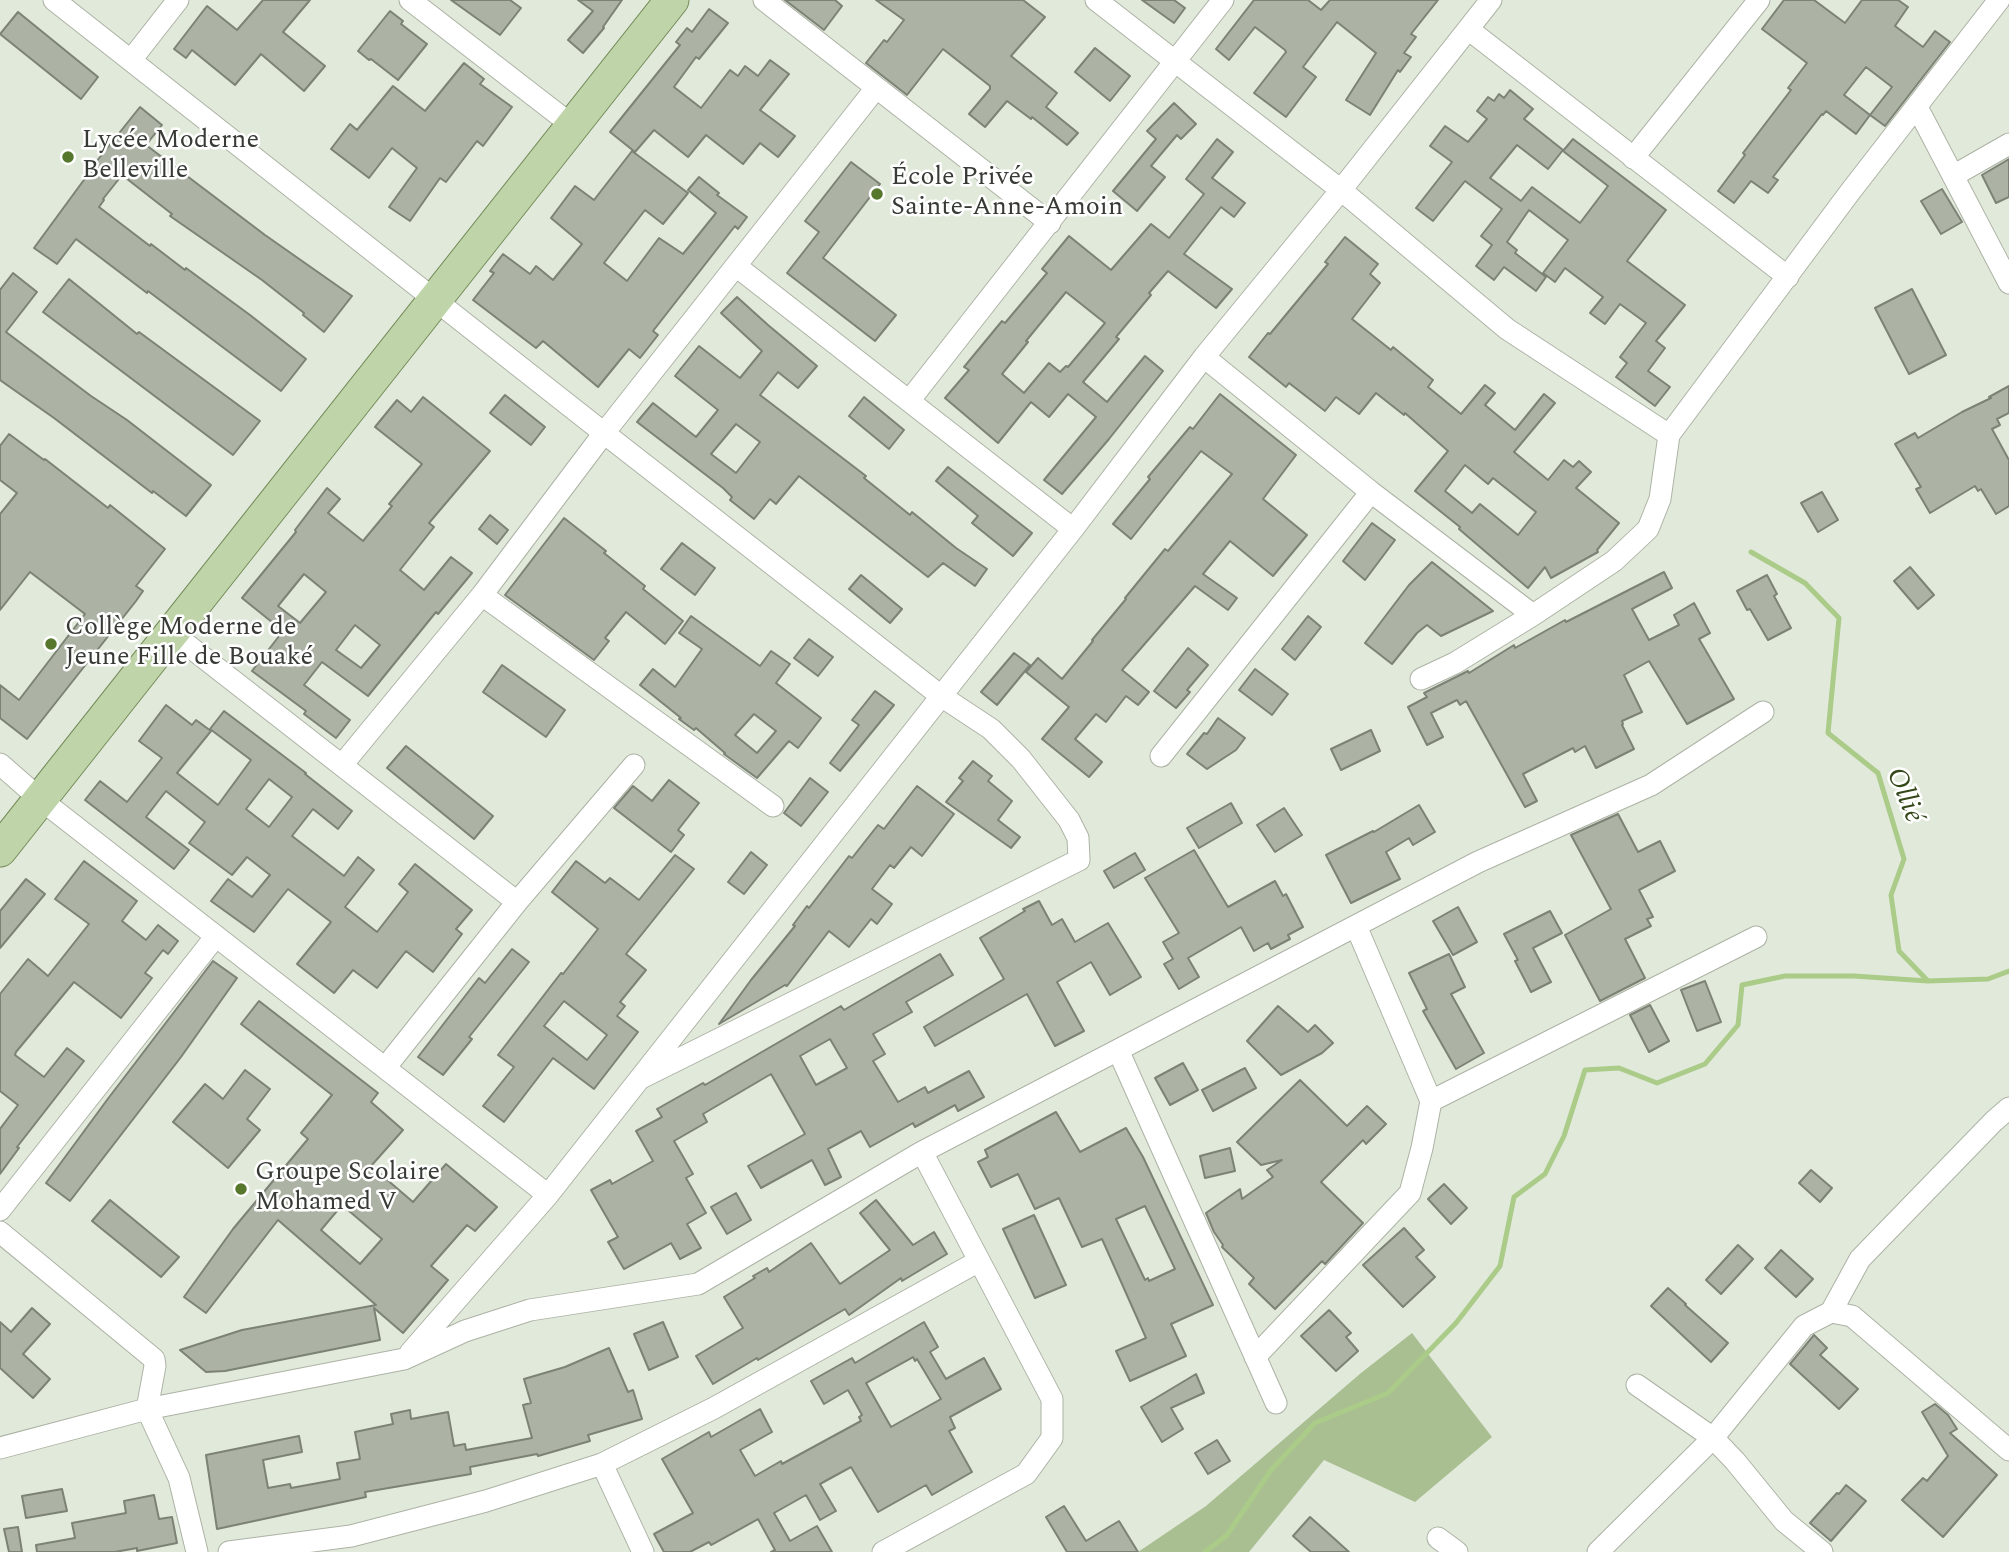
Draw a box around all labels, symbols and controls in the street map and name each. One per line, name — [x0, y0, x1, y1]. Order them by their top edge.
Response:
place label: Lycée Moderne Belleville — [82, 126, 259, 188]
marker: Lycée Moderne Belleville — [60, 149, 76, 165]
place label: École Privée Sainte-Anne-Amoin — [891, 163, 1123, 224]
marker: École Privée Sainte-Anne-Amoin — [869, 186, 885, 202]
place label: Collège Moderne de Jeune Fille de Bouaké — [65, 613, 313, 674]
marker: Collège Moderne de Jeune Fille de Bouaké — [43, 636, 59, 652]
water label: Ollié — [1877, 764, 1929, 828]
place label: Groupe Scolaire Mohamed V — [255, 1158, 440, 1220]
marker: Groupe Scolaire Mohamed V — [233, 1181, 249, 1197]

